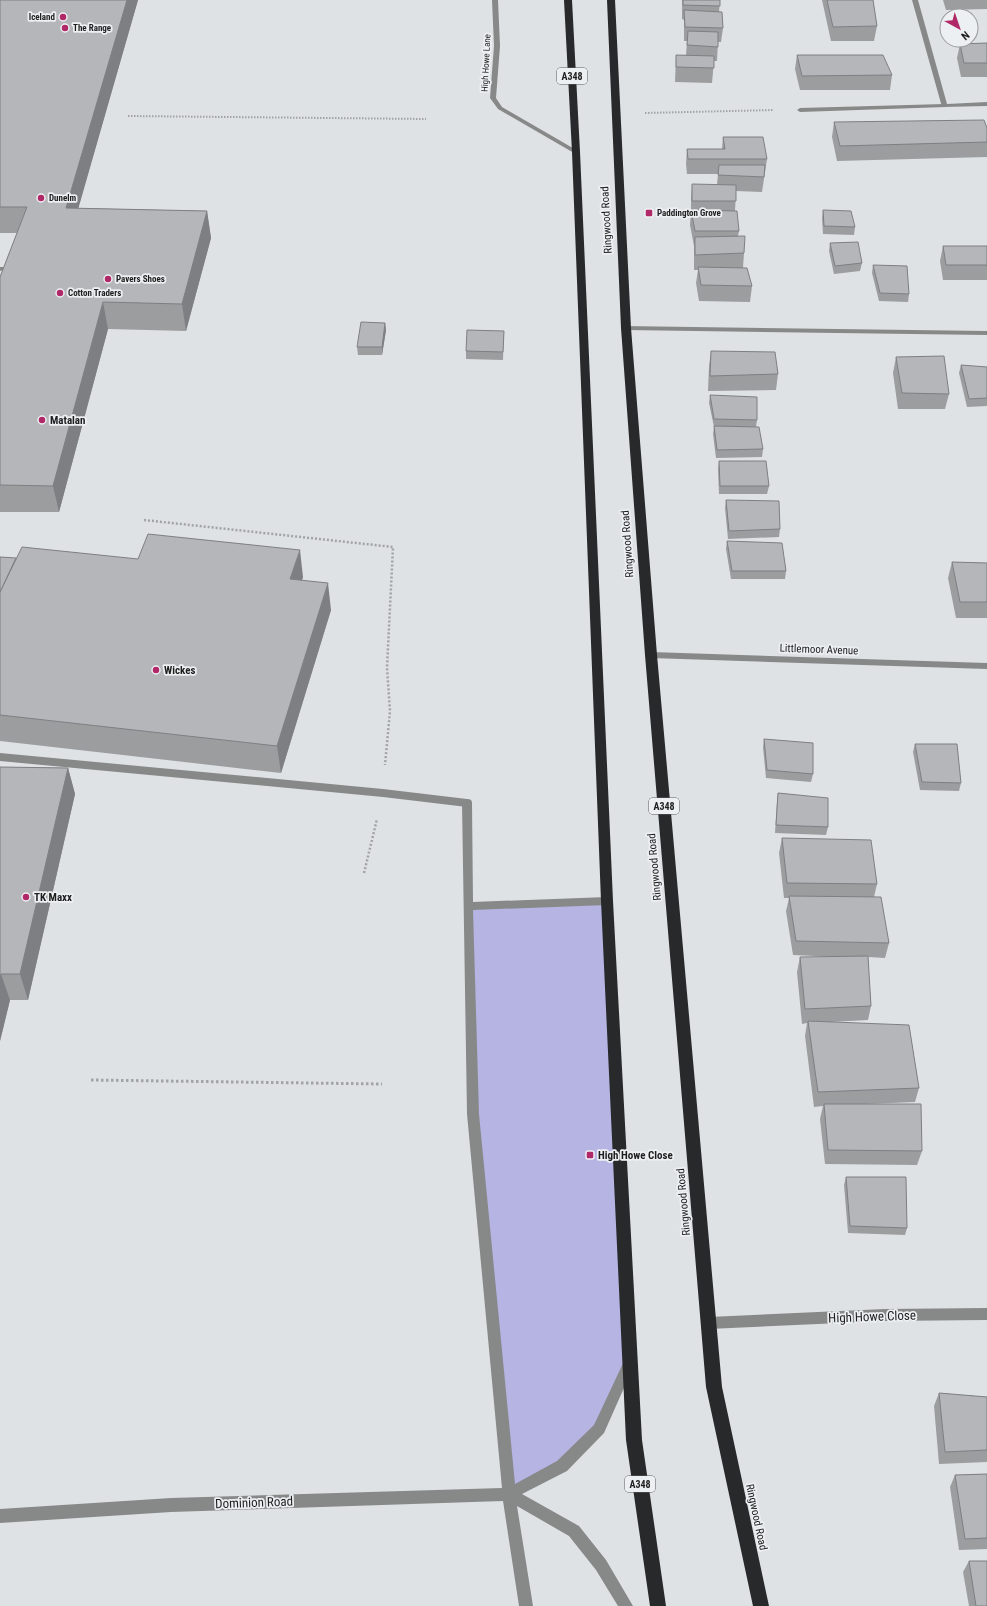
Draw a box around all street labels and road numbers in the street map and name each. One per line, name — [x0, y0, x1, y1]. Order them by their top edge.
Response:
street label: High Howe Lane — [479, 34, 493, 92]
road number: A348 — [557, 68, 587, 84]
street label: Ringwood Road — [598, 186, 615, 254]
street label: Ringwood Road — [619, 510, 636, 578]
street label: Littlemoor Avenue — [779, 642, 859, 657]
road number: A348 — [649, 798, 679, 814]
street label: Ringwood Road — [645, 833, 664, 901]
street label: Ringwood Road — [674, 1168, 693, 1236]
street label: High Howe Close — [828, 1307, 916, 1326]
road number: A348 — [625, 1476, 655, 1492]
street label: Ringwood Road — [743, 1483, 770, 1551]
street label: Dominion Road — [215, 1494, 293, 1511]

